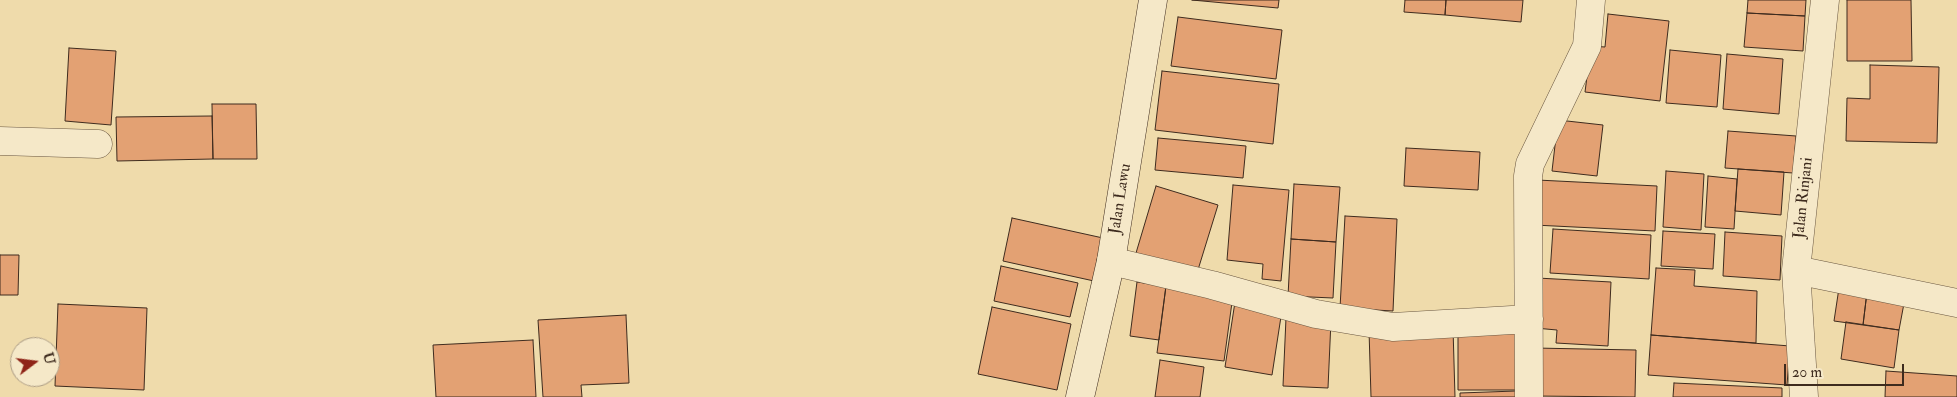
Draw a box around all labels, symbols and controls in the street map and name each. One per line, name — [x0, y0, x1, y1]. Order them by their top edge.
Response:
street label: Jalan Rinjani — [1790, 156, 1818, 240]
street label: Jalan Lawu — [1106, 162, 1136, 236]
north arrow — [10, 337, 60, 387]
text: U — [39, 350, 59, 366]
scale bar — [1787, 354, 1907, 386]
text: 20 m — [1792, 363, 1822, 382]

